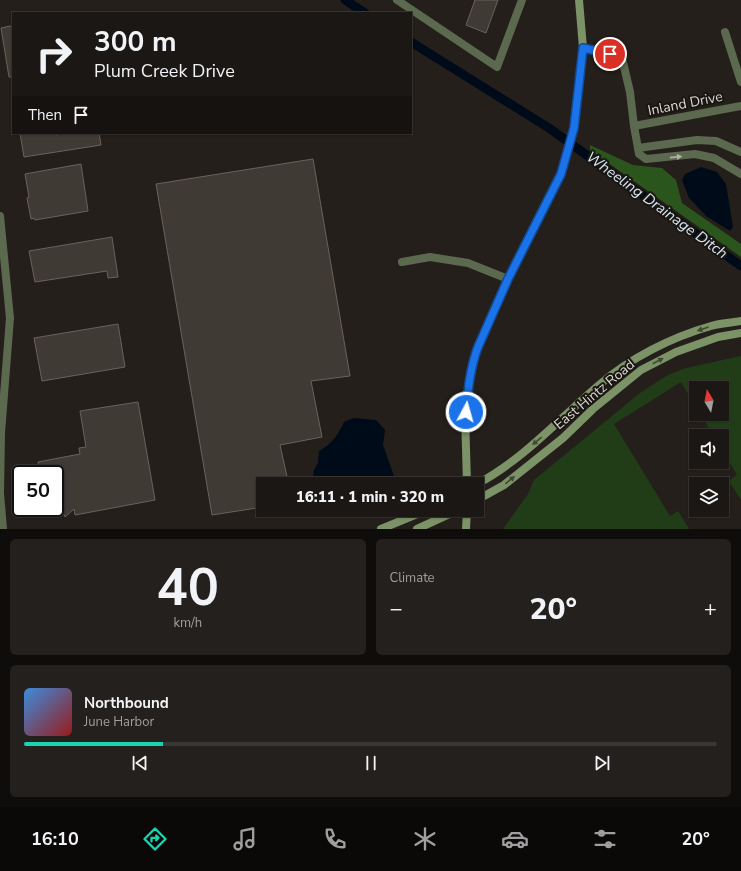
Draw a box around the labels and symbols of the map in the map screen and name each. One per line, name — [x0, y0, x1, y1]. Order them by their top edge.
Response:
pin — [593, 37, 627, 71]
street label: Inland Drive — [646, 87, 724, 120]
water label: Wheeling Drainage Ditch — [582, 147, 732, 263]
one-way arrow — [670, 153, 682, 160]
one-way arrow — [697, 326, 709, 332]
street label: East Hintz Road — [550, 355, 639, 434]
one-way arrow — [652, 358, 664, 365]
north arrow — [689, 381, 729, 421]
position arrow — [445, 391, 487, 433]
one-way arrow — [531, 437, 542, 445]
speed limit sign: 50 — [12, 465, 64, 517]
one-way arrow — [505, 476, 516, 484]

